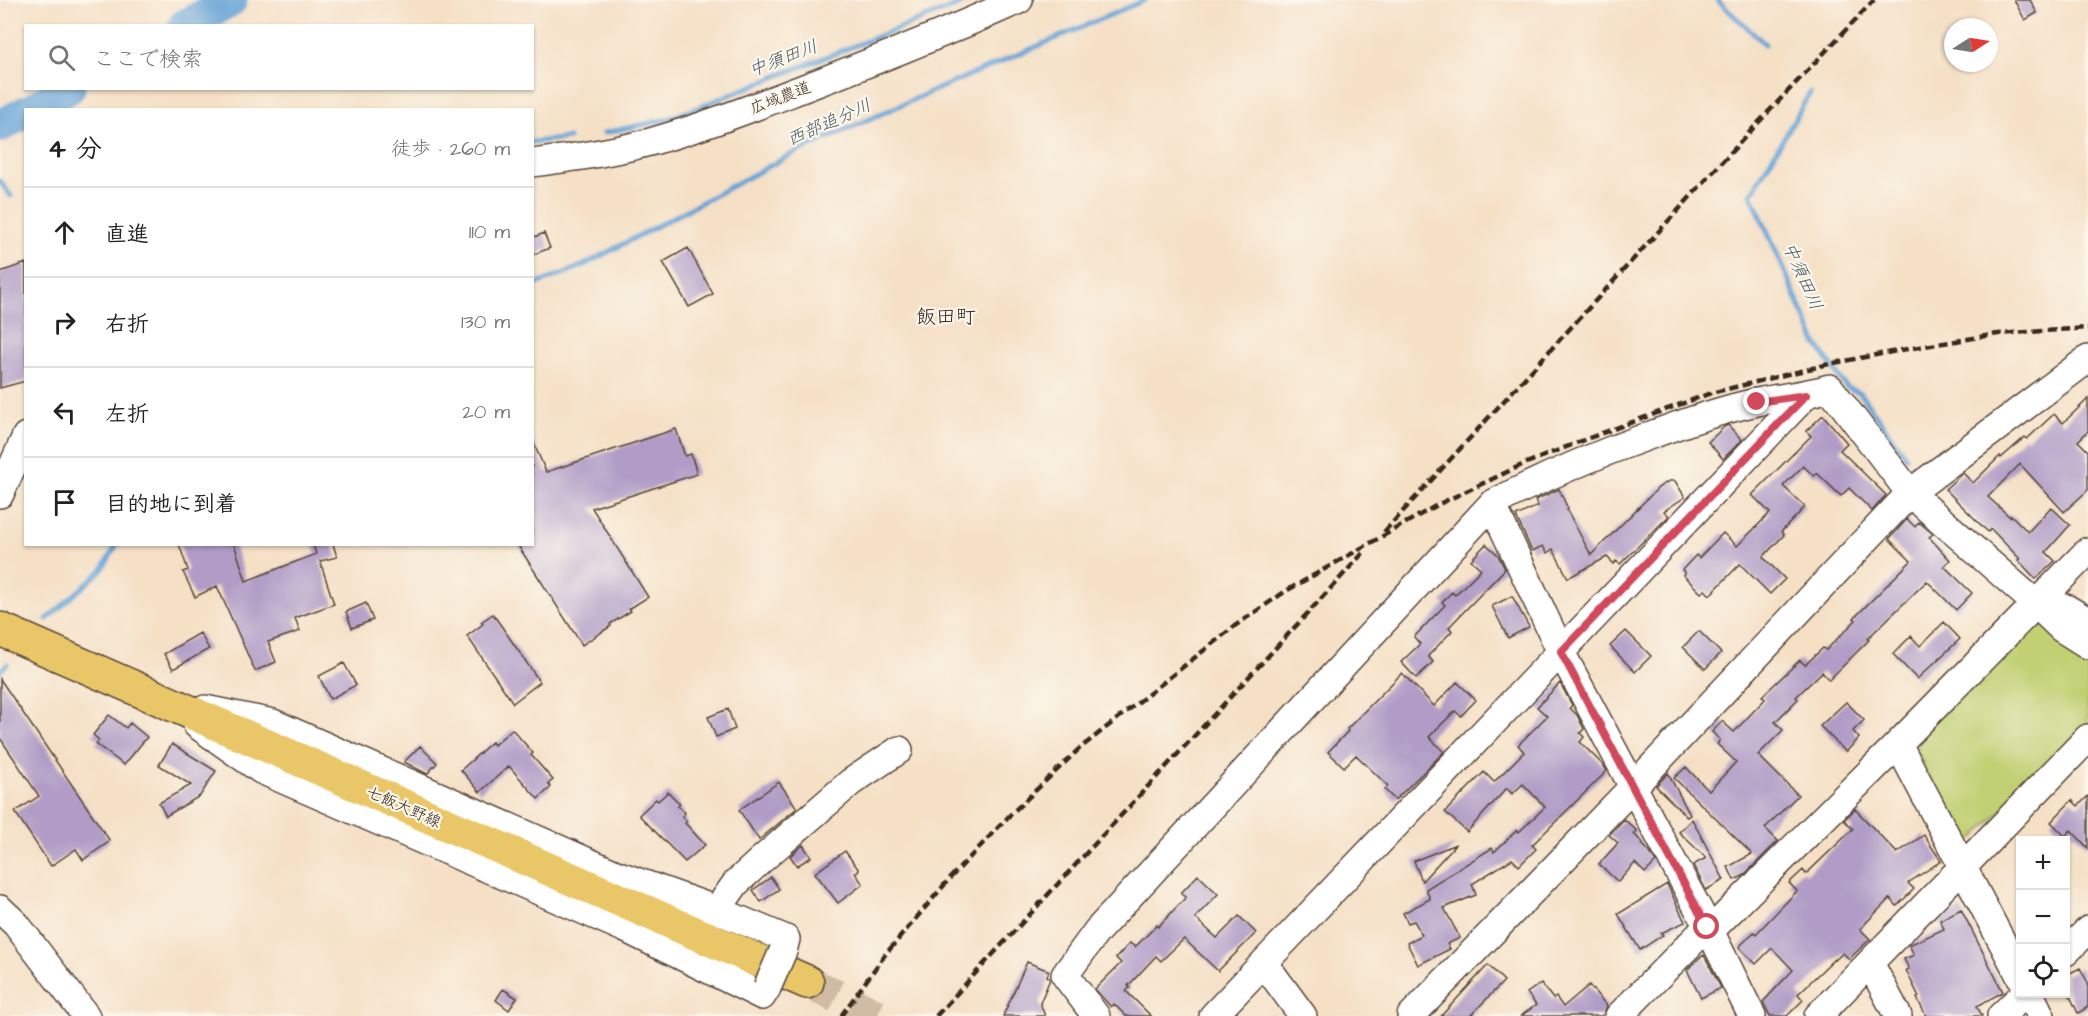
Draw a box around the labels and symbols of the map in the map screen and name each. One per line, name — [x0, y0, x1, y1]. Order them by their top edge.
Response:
north arrow — [1944, 18, 1998, 72]
water label: 中須田川 — [745, 34, 821, 83]
street label: 広域農道 — [747, 76, 814, 120]
water label: 西部追分川 — [783, 93, 875, 152]
water label: 中須田川 — [1776, 238, 1829, 314]
district label: 飯田町 — [916, 303, 976, 331]
route end — [1743, 388, 1769, 414]
street label: 七飯大野線 — [363, 781, 445, 833]
route start — [1693, 913, 1719, 939]

